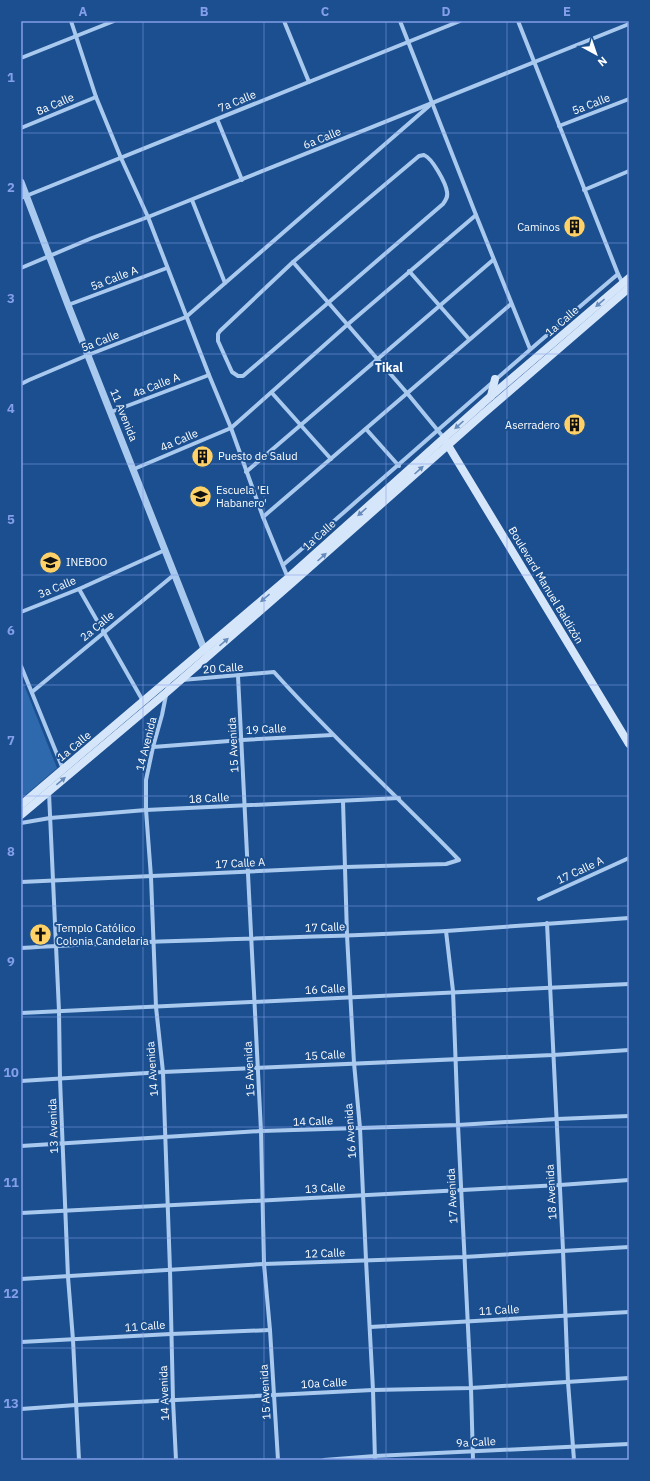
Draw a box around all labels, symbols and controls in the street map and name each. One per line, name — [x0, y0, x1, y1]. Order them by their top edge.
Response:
text: A — [79, 3, 88, 20]
text: B — [200, 3, 209, 20]
text: C — [321, 3, 330, 20]
text: D — [441, 3, 451, 20]
text: E — [563, 3, 571, 20]
north arrow — [576, 34, 616, 74]
text: N — [595, 54, 610, 70]
text: 1 — [7, 69, 15, 86]
street label: 7a Calle — [216, 87, 258, 115]
street label: 8a Calle — [34, 90, 76, 118]
street label: 5a Calle — [570, 90, 612, 118]
street label: 6a Calle — [301, 124, 343, 152]
text: 2 — [7, 179, 15, 196]
building icon: Caminos — [562, 214, 588, 240]
place label: Caminos — [517, 220, 560, 234]
street label: 5a Calle A — [88, 263, 140, 293]
text: 3 — [7, 290, 15, 307]
one-way arrow — [595, 298, 604, 307]
street label: 1a Calle — [542, 303, 582, 339]
street label: 5a Calle — [79, 327, 121, 355]
district label: Tikal — [375, 360, 403, 375]
street label: 4a Calle A — [130, 370, 182, 400]
street label: 11 Avenida — [107, 387, 141, 443]
text: 4 — [7, 400, 15, 417]
building icon: Aserradero — [562, 412, 588, 438]
place label: Aserradero — [505, 418, 560, 432]
one-way arrow — [454, 420, 464, 430]
street label: 4a Calle — [158, 426, 200, 454]
building icon: Puesto de Salud — [190, 443, 216, 469]
place label: Puesto de Salud — [218, 449, 298, 463]
one-way arrow — [414, 466, 425, 475]
school or university icon: Escuela 'El Habanero' — [188, 483, 214, 509]
place label: Escuela 'El Habanero' — [216, 483, 269, 510]
one-way arrow — [357, 507, 367, 516]
text: 5 — [7, 511, 15, 528]
street label: 1a Calle — [300, 516, 338, 554]
street label: Boulevard Manuel Baldizón — [505, 524, 587, 646]
school or university icon: INEBOO — [38, 549, 64, 575]
one-way arrow — [317, 552, 327, 561]
place label: INEBOO — [66, 555, 108, 569]
street label: 3a Calle — [36, 573, 78, 601]
one-way arrow — [259, 593, 270, 602]
street label: 2a Calle — [77, 608, 117, 644]
text: 6 — [7, 622, 15, 639]
one-way arrow — [219, 637, 229, 646]
street label: 20 Calle — [202, 660, 244, 676]
street label: 14 Avenida — [133, 715, 160, 772]
street label: 15 Avenida — [225, 717, 241, 773]
street label: 19 Calle — [245, 721, 287, 737]
street label: 1a Calle — [54, 728, 94, 764]
text: 7 — [7, 732, 15, 749]
one-way arrow — [56, 776, 67, 785]
street label: 18 Calle — [188, 790, 230, 806]
text: 8 — [7, 843, 15, 860]
street label: 17 Calle A — [554, 853, 606, 887]
street label: 17 Calle A — [215, 855, 265, 871]
street label: 17 Calle — [305, 919, 345, 935]
church icon: Templo Católico Colonia Candelaria — [27, 921, 53, 947]
place label: Templo Católico Colonia Candelaria — [56, 921, 149, 948]
text: 9 — [7, 953, 15, 970]
street label: 16 Calle — [304, 981, 346, 997]
street label: 14 Avenida — [143, 1041, 161, 1097]
street label: 15 Avenida — [241, 1041, 257, 1097]
street label: 15 Calle — [304, 1047, 346, 1063]
text: 10 — [3, 1064, 19, 1081]
street label: 13 Avenida — [45, 1098, 61, 1154]
street label: 16 Avenida — [341, 1103, 359, 1159]
street label: 14 Calle — [293, 1113, 333, 1129]
street label: 18 Avenida — [543, 1164, 559, 1220]
street label: 17 Avenida — [444, 1168, 460, 1224]
text: 11 — [3, 1174, 19, 1191]
street label: 13 Calle — [304, 1180, 346, 1196]
street label: 12 Calle — [305, 1245, 345, 1261]
text: 12 — [3, 1285, 19, 1302]
street label: 11 Calle — [478, 1302, 520, 1318]
street label: 11 Calle — [124, 1318, 166, 1334]
street label: 15 Avenida — [257, 1364, 273, 1420]
street label: 14 Avenida — [156, 1365, 172, 1421]
street label: 10a Calle — [300, 1375, 348, 1391]
text: 13 — [3, 1395, 19, 1412]
street label: 9a Calle — [456, 1434, 496, 1450]

